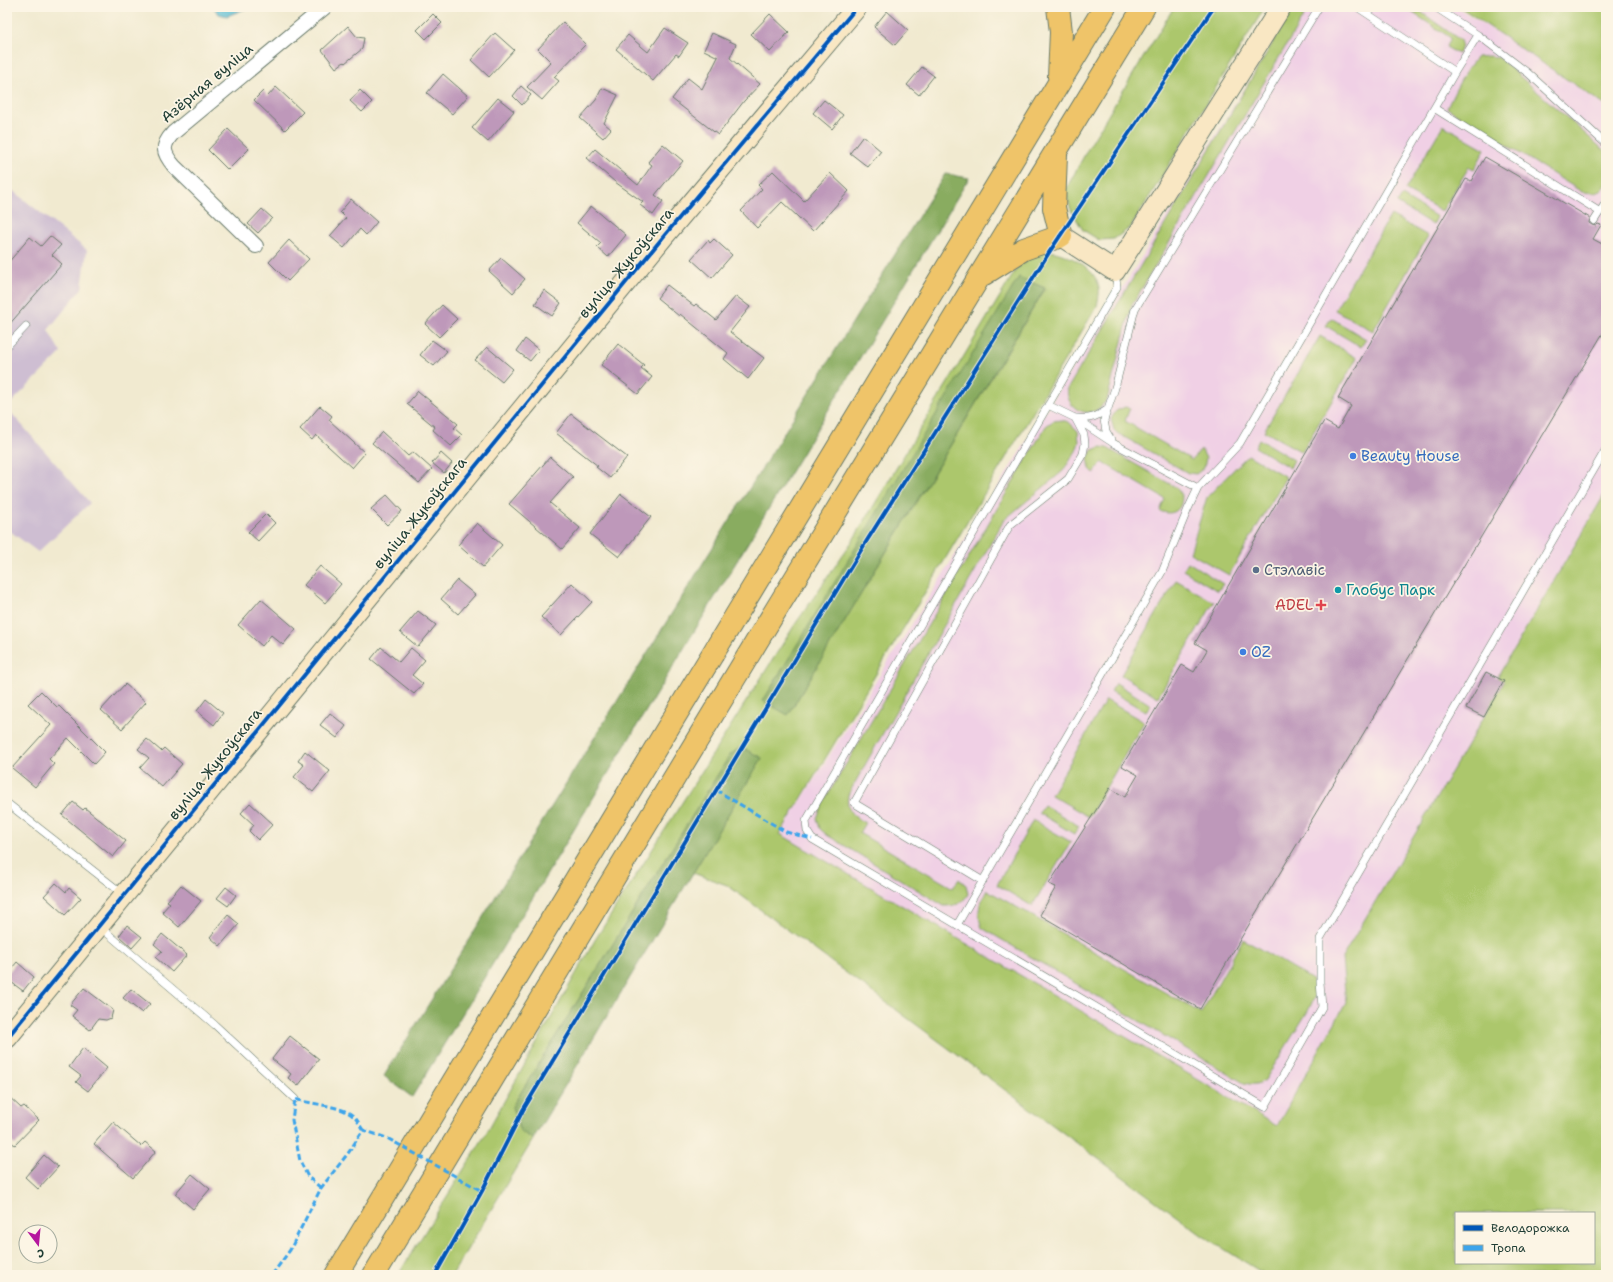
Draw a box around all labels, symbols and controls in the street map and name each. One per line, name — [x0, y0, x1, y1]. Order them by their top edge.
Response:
street label: Азёрная вуліца — [157, 38, 258, 127]
street label: вуліца Жукоўскага — [574, 203, 679, 322]
place label: Beauty House — [1361, 446, 1460, 466]
marker: Beauty House — [1348, 451, 1358, 461]
street label: вуліца Жукоўскага — [369, 452, 472, 573]
place label: Стэлавіс — [1264, 560, 1325, 580]
marker: Стэлавіс — [1251, 565, 1261, 575]
place label: Глобус Парк — [1346, 580, 1435, 600]
marker: Глобус Парк — [1333, 585, 1343, 595]
place label: ADEL — [1275, 595, 1313, 615]
marker: ADEL — [1316, 600, 1326, 610]
place label: OZ — [1251, 642, 1271, 662]
marker: OZ — [1238, 647, 1248, 657]
street label: вуліца Жукоўскага — [164, 703, 267, 824]
legend — [1455, 1212, 1595, 1264]
text: Велодорожка — [1491, 1220, 1570, 1236]
north arrow — [18, 1224, 58, 1264]
text: Тропа — [1491, 1240, 1526, 1256]
text: С — [35, 1245, 46, 1261]

